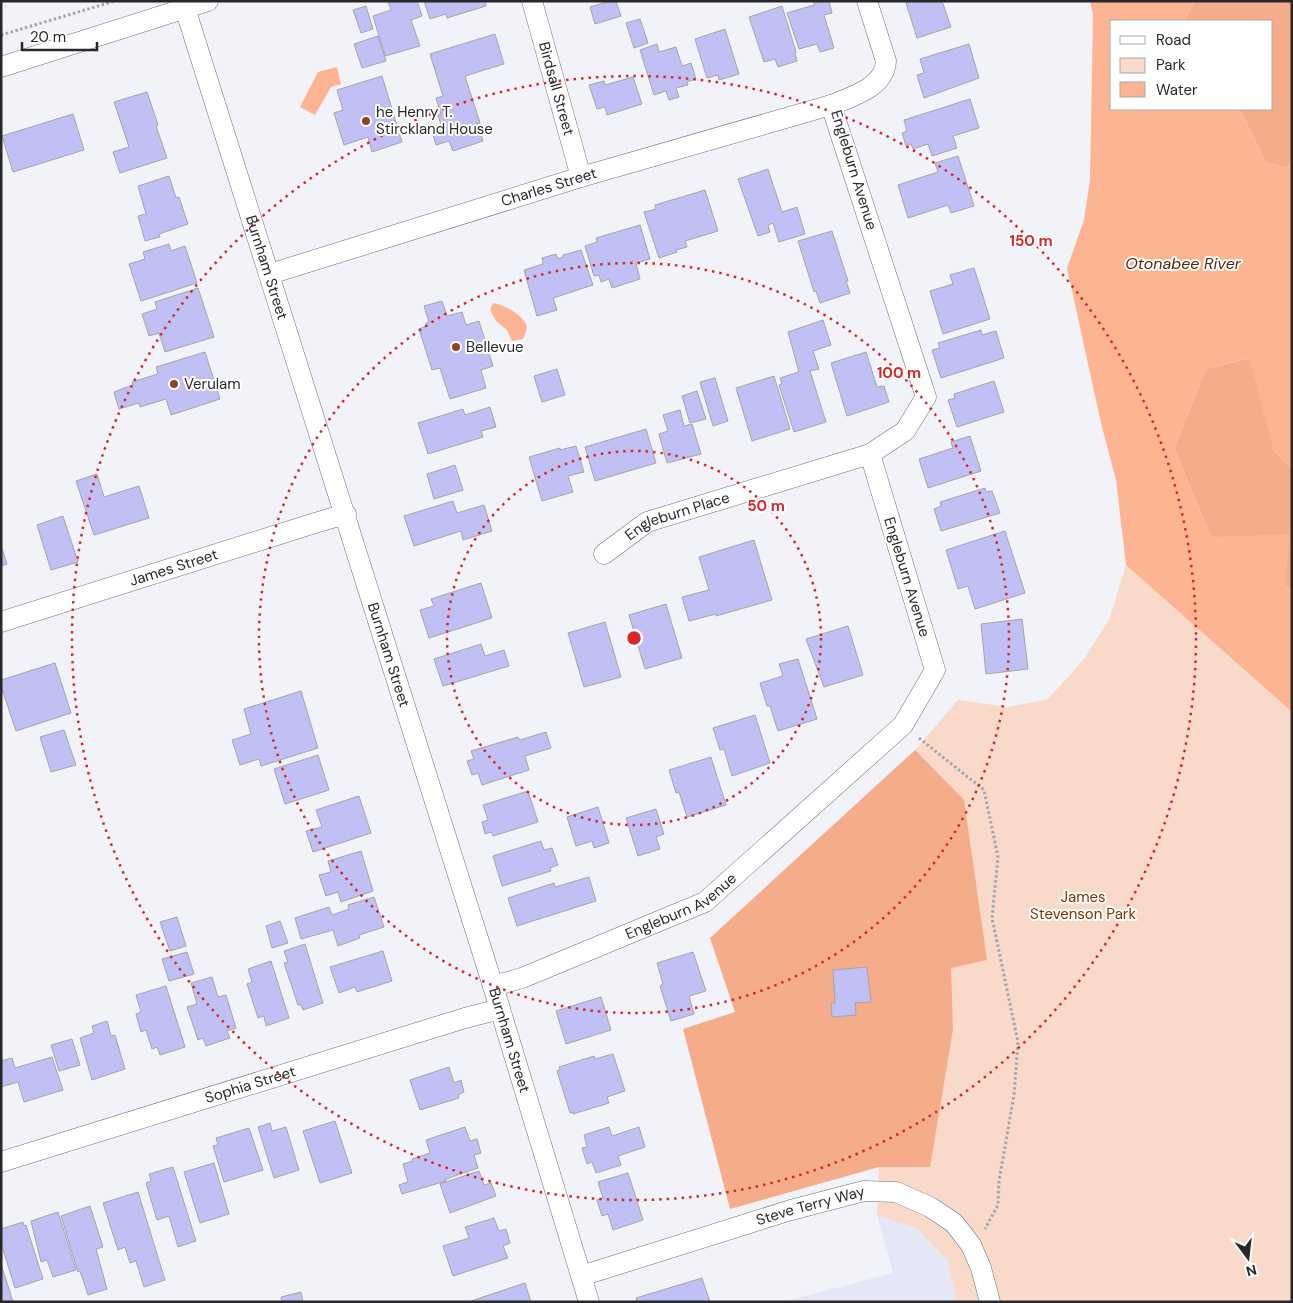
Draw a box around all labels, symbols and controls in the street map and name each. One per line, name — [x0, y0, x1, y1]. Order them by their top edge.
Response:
scale bar — [22, 20, 98, 52]
legend — [1110, 20, 1273, 110]
text: 20 m — [30, 27, 66, 47]
text: Road — [1156, 30, 1191, 50]
street label: Birdsall Street — [534, 40, 579, 138]
text: Park — [1156, 55, 1186, 75]
text: Water — [1156, 80, 1198, 100]
place label: he Henry T. Stirckland House — [376, 102, 493, 139]
street label: Engleburn Avenue — [826, 108, 882, 232]
marker: he Henry T. Stirckland House — [360, 115, 372, 127]
street label: Charles Street — [498, 163, 599, 211]
street label: Burnham Street — [241, 213, 293, 322]
text: 150 m — [1010, 231, 1053, 251]
water label: Otonabee River — [1125, 253, 1242, 274]
place label: Bellevue — [466, 337, 524, 357]
marker: Bellevue — [450, 341, 462, 353]
text: 100 m — [877, 363, 921, 383]
place label: Verulam — [184, 374, 241, 394]
marker: Verulam — [168, 378, 180, 390]
street label: Engleburn Place — [621, 487, 732, 545]
text: 50 m — [747, 496, 785, 516]
street label: Engleburn Avenue — [879, 515, 935, 639]
street label: James Street — [127, 544, 220, 591]
street label: Burnham Street — [363, 600, 415, 710]
centre of rings — [625, 629, 643, 647]
street label: Engleburn Avenue — [622, 869, 741, 944]
park label: James Stevenson Park — [1030, 887, 1136, 924]
street label: Burnham Street — [484, 985, 535, 1095]
street label: Sophia Street — [202, 1061, 298, 1108]
street label: Steve Terry Way — [754, 1181, 867, 1230]
north arrow — [1223, 1233, 1273, 1283]
text: N — [1244, 1261, 1259, 1281]

